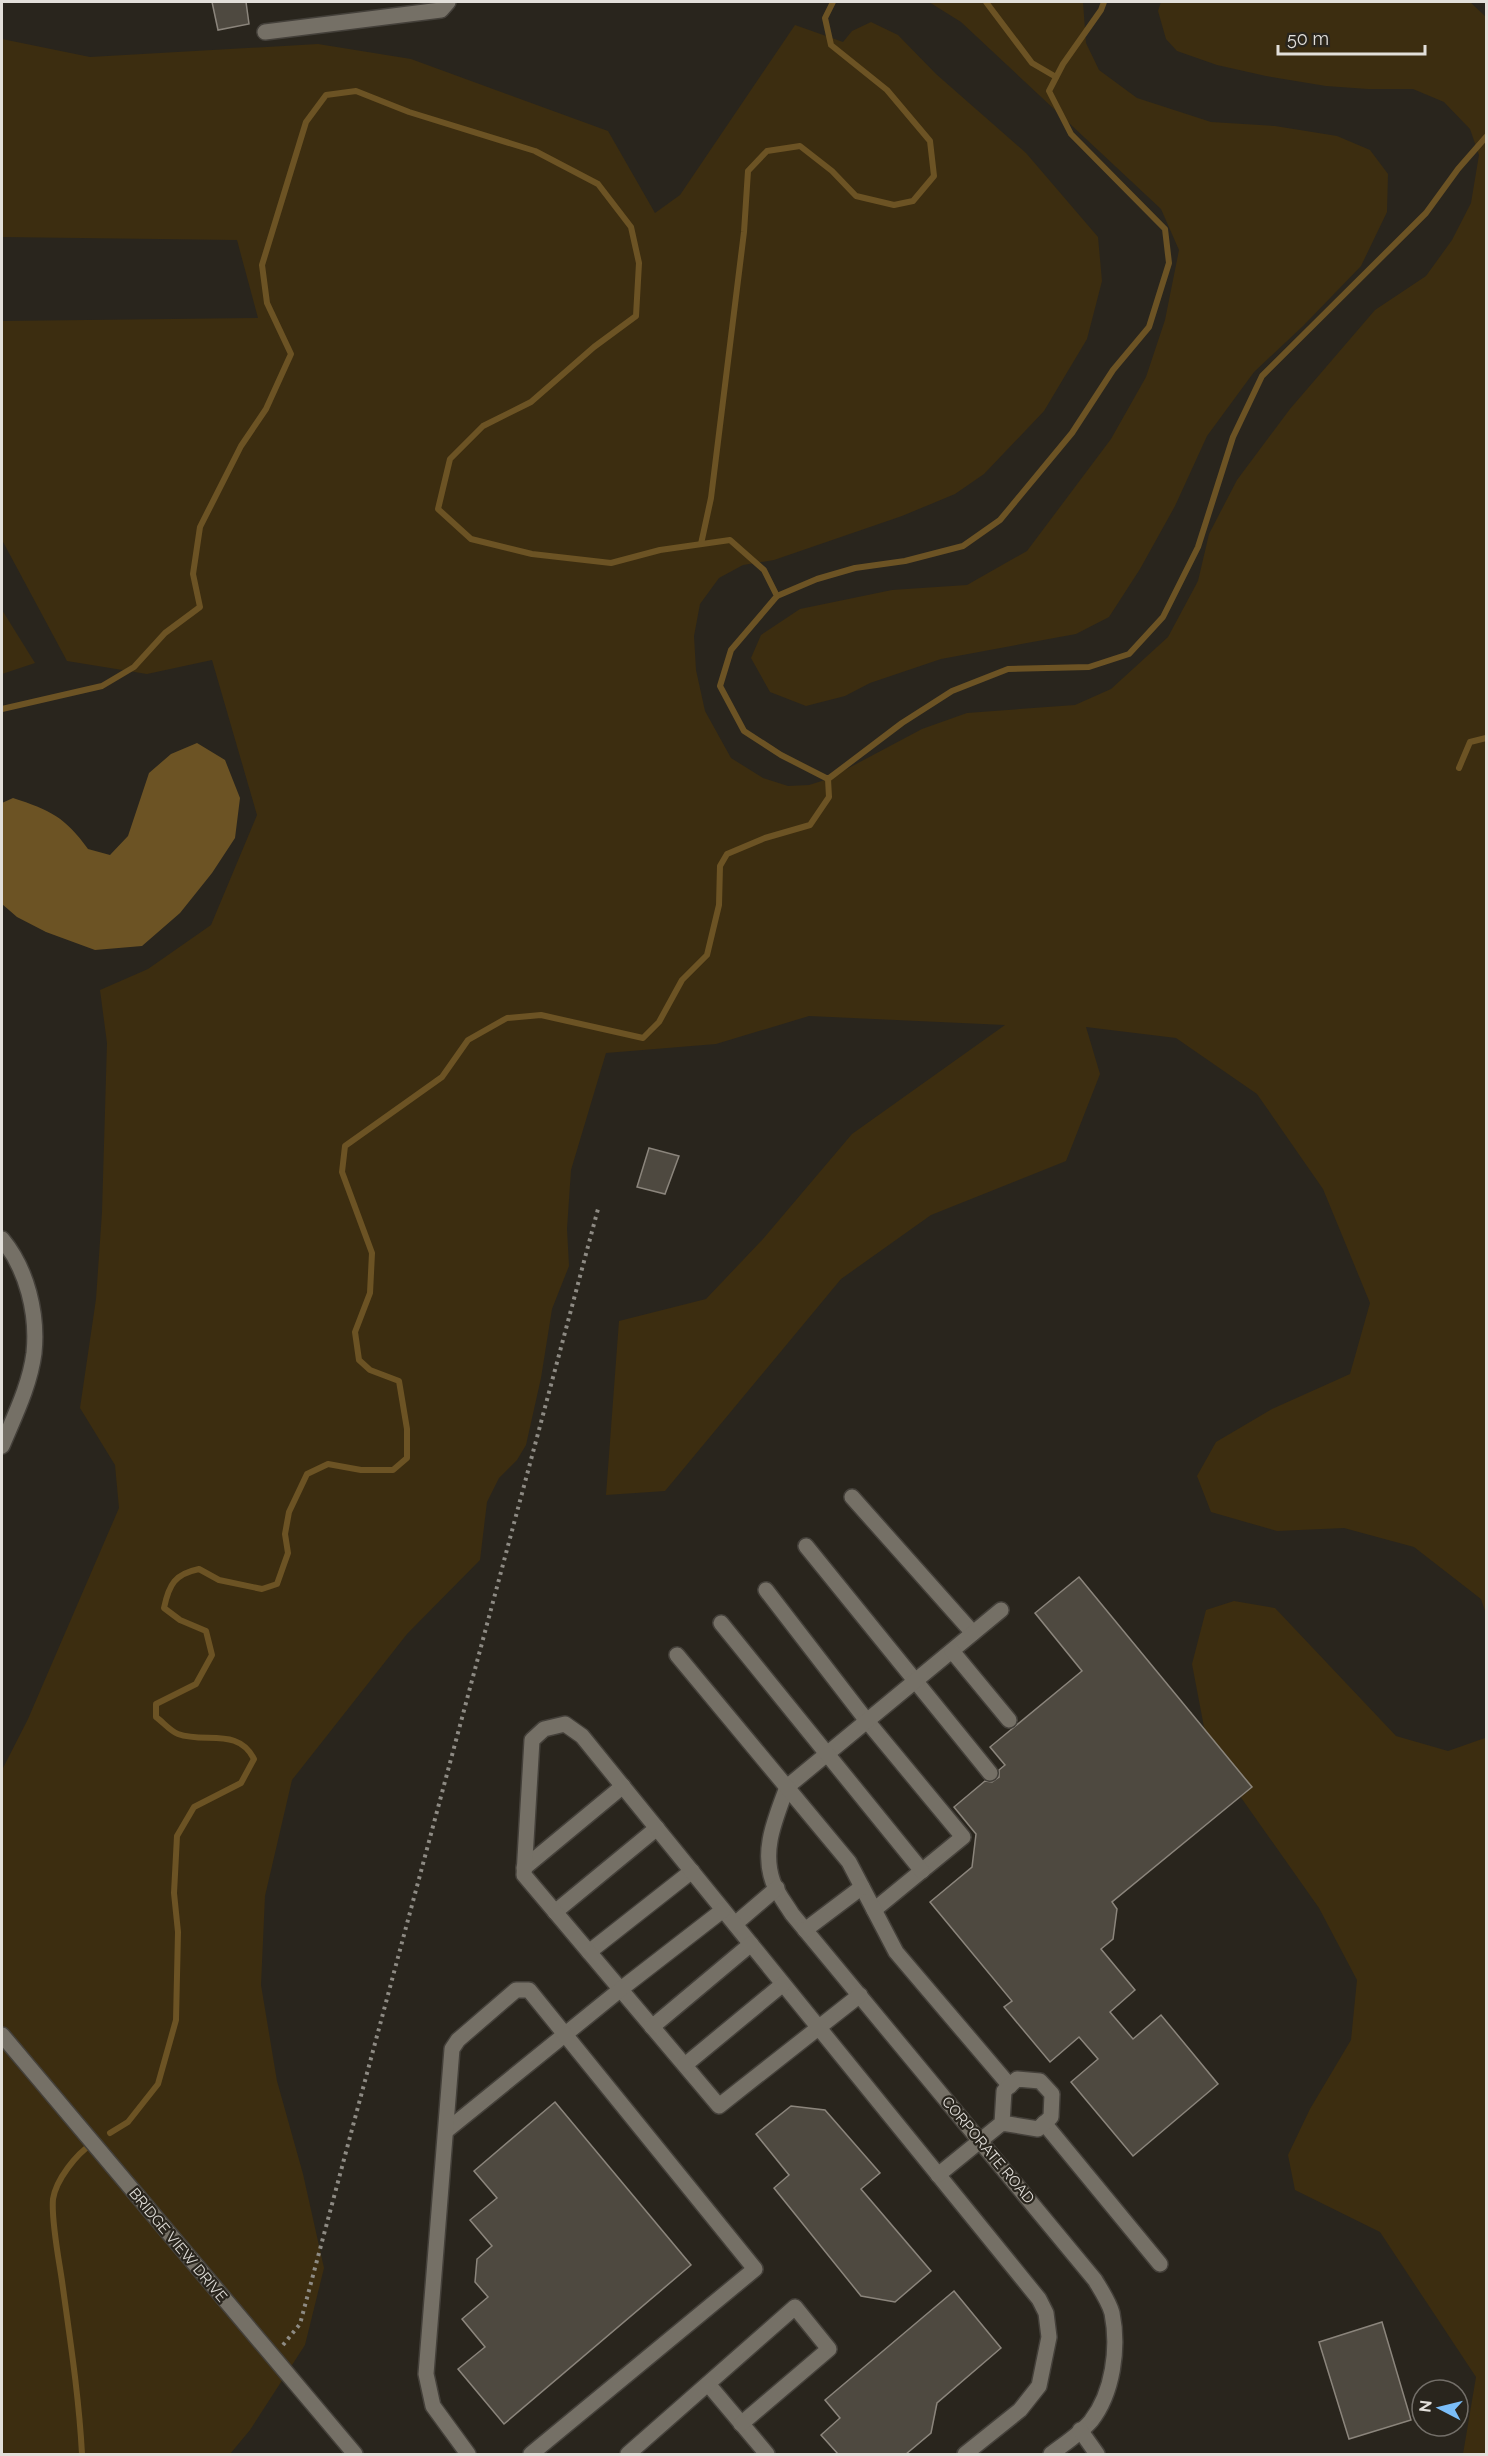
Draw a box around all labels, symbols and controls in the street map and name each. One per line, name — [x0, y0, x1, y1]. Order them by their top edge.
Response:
scale bar — [1278, 18, 1425, 56]
text: 50 m — [1287, 28, 1329, 49]
street label: CORPORATE ROAD — [938, 2093, 1038, 2207]
street label: BRIDGE VIEW DRIVE — [125, 2184, 231, 2306]
north arrow — [1410, 2378, 1470, 2438]
text: N — [1415, 2399, 1436, 2413]

